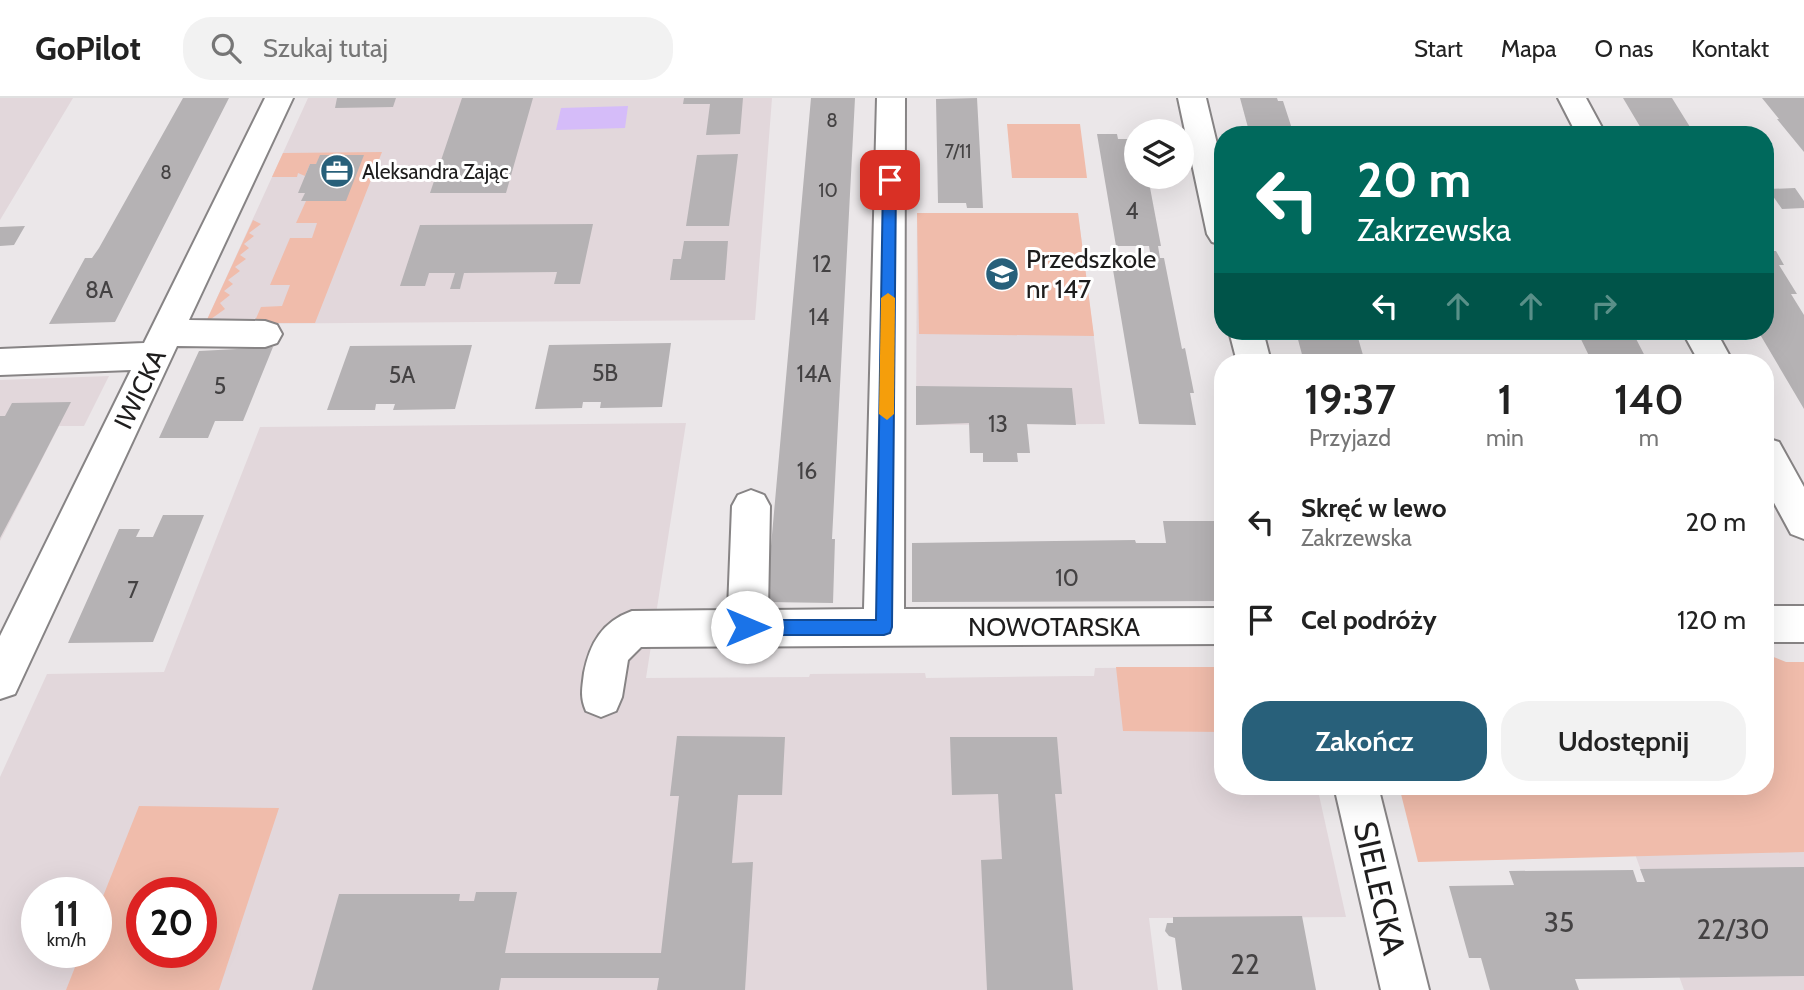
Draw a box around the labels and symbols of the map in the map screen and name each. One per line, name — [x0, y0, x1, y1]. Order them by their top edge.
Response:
house number: 8 — [826, 109, 838, 132]
house number: 7/11 — [944, 140, 972, 163]
pin — [860, 150, 920, 210]
office icon: Aleksandra Zając — [318, 152, 356, 190]
place label: Aleksandra Zając — [362, 159, 509, 185]
house number: 8 — [160, 161, 172, 184]
house number: 10 — [818, 179, 838, 202]
house number: 4 — [1125, 197, 1139, 225]
place label: Przedszkole nr 147 — [1026, 243, 1156, 305]
house number: 12 — [812, 250, 832, 278]
school or university icon: Przedszkole nr 147 — [983, 255, 1021, 293]
house number: 8A — [85, 276, 113, 304]
house number: 14 — [809, 303, 829, 331]
street label: IWICKA — [107, 344, 173, 434]
house number: 5B — [592, 359, 618, 387]
house number: 14A — [797, 360, 831, 388]
house number: 5A — [389, 361, 415, 389]
house number: 5 — [214, 372, 226, 400]
house number: 13 — [988, 410, 1008, 438]
house number: 16 — [797, 457, 817, 485]
house number: 10 — [1055, 564, 1079, 592]
house number: 7 — [127, 576, 139, 604]
position arrow — [710, 590, 784, 664]
street label: NOWOTARSKA — [968, 611, 1140, 643]
street label: SIELECKA — [1346, 818, 1414, 959]
speed limit sign: 20 — [126, 877, 217, 968]
house number: 35 — [1544, 905, 1574, 939]
house number: 22/30 — [1696, 912, 1770, 946]
house number: 22 — [1230, 947, 1260, 981]

